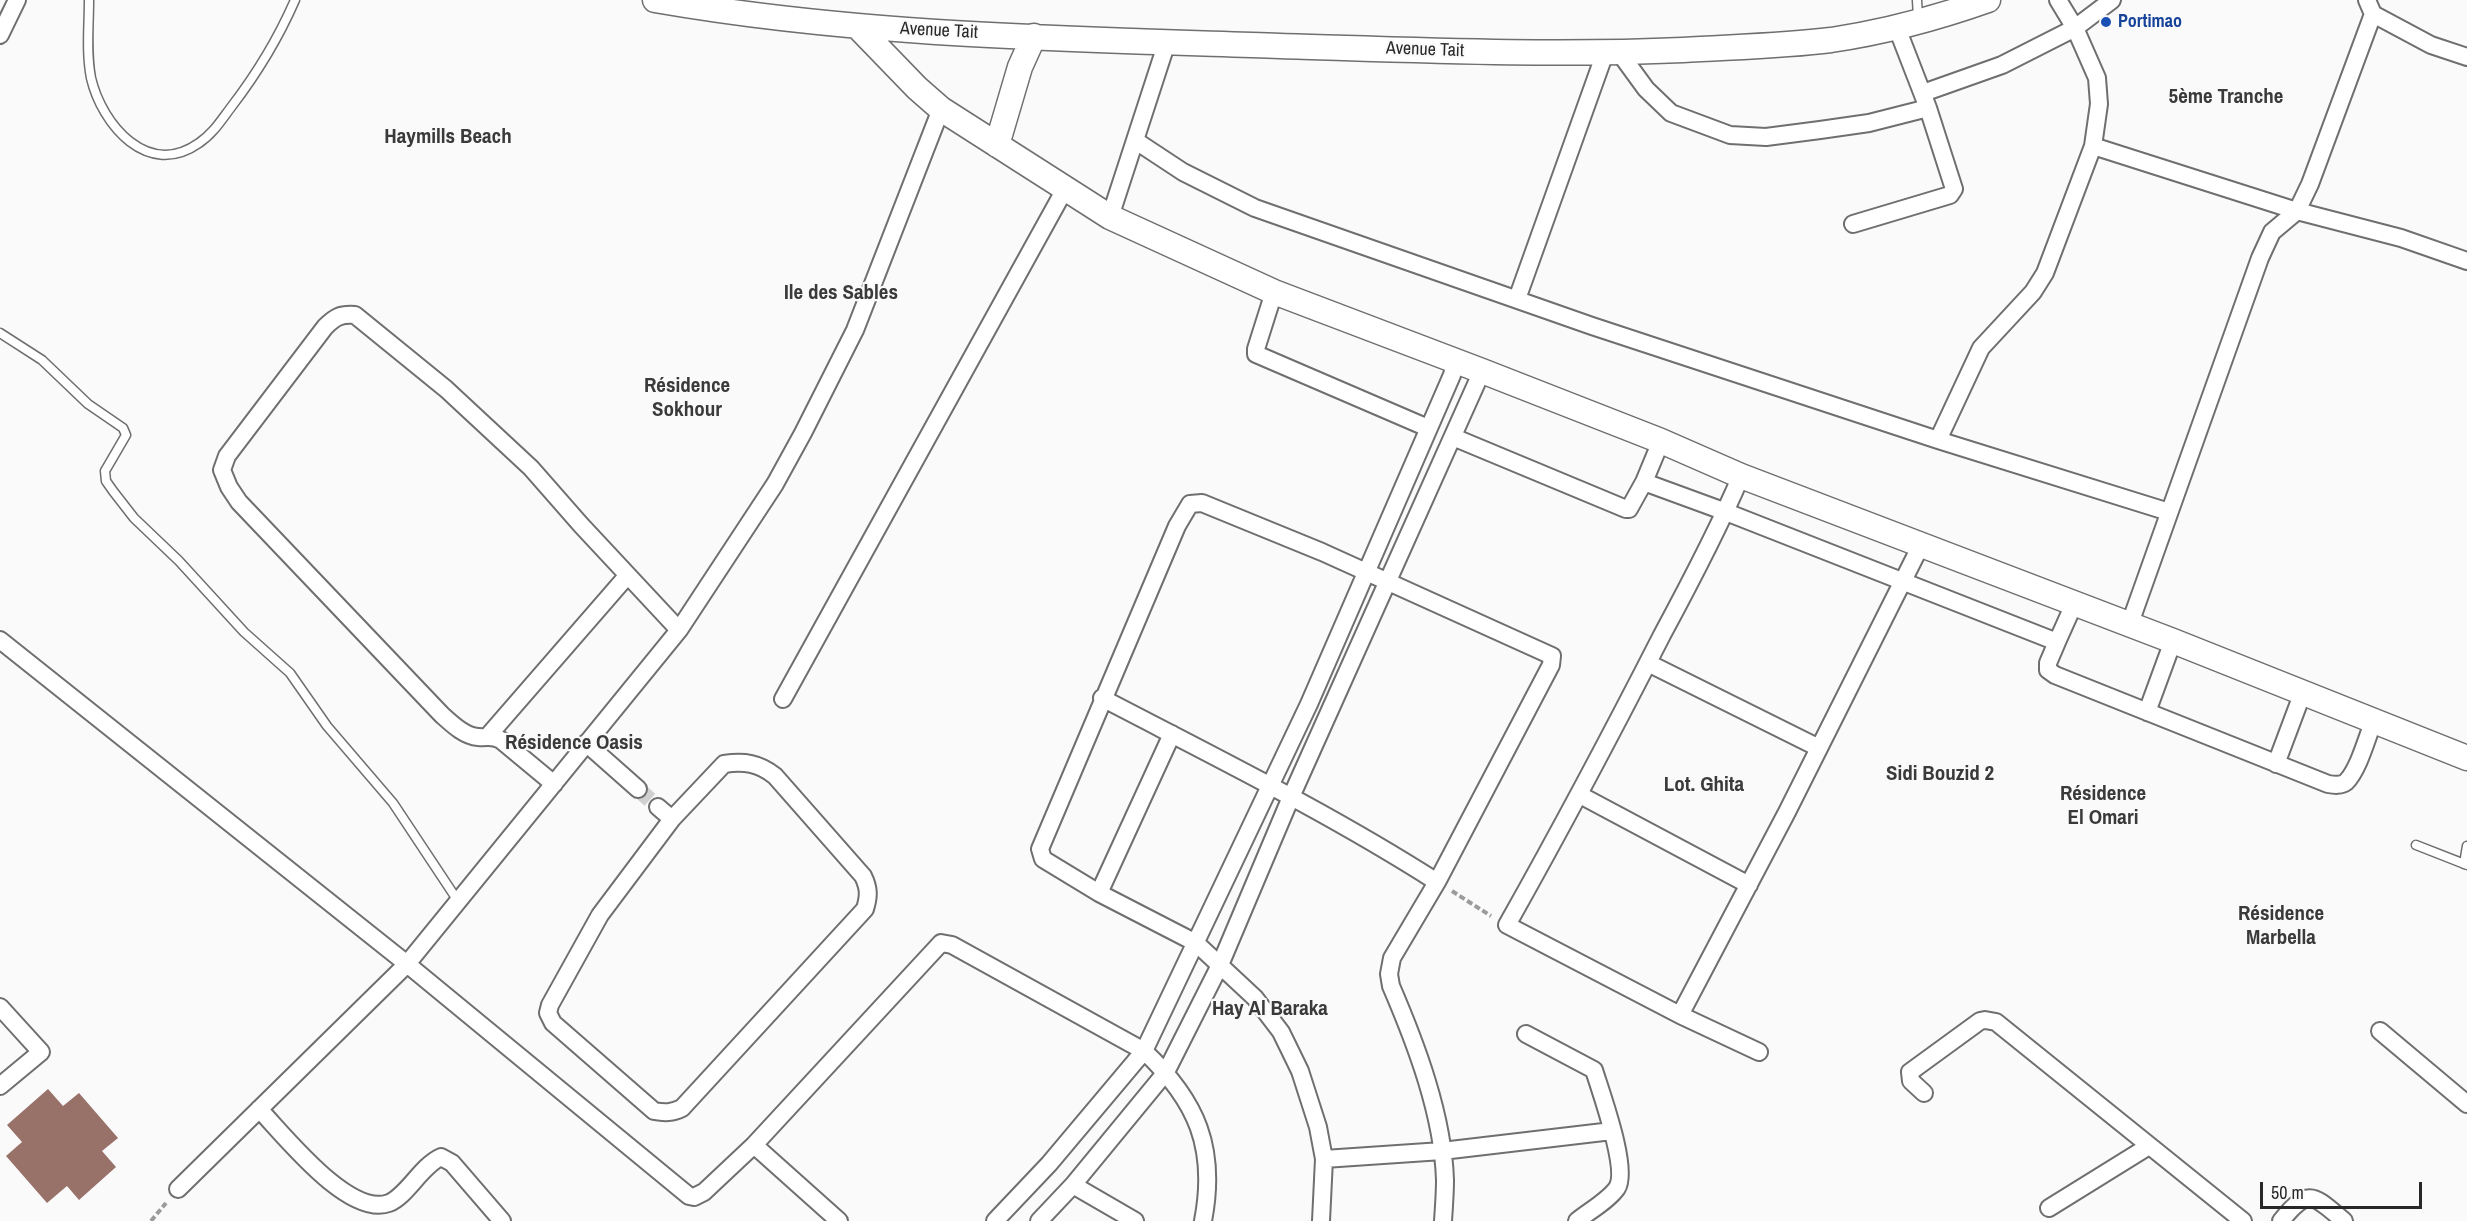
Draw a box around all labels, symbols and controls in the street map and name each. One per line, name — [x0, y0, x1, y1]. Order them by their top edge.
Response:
place label: Portimao — [2118, 11, 2182, 33]
marker: Portimao — [2099, 15, 2113, 29]
street label: Avenue Tait — [899, 18, 979, 44]
street label: Avenue Tait — [1386, 38, 1464, 62]
district label: 5ème Tranche — [2169, 84, 2283, 110]
district label: Haymills Beach — [384, 124, 512, 150]
district label: Ile des Sables — [784, 280, 898, 306]
district label: Résidence Sokhour — [644, 373, 730, 423]
district label: Résidence Oasis — [505, 730, 643, 756]
district label: Sidi Bouzid 2 — [1886, 761, 1994, 787]
district label: Lot. Ghita — [1664, 772, 1744, 798]
district label: Résidence El Omari — [2060, 781, 2146, 831]
district label: Résidence Marbella — [2238, 901, 2324, 951]
district label: Hay Al Baraka — [1212, 996, 1328, 1022]
scale bar — [2263, 1170, 2425, 1208]
text: 50 m — [2271, 1180, 2304, 1205]

